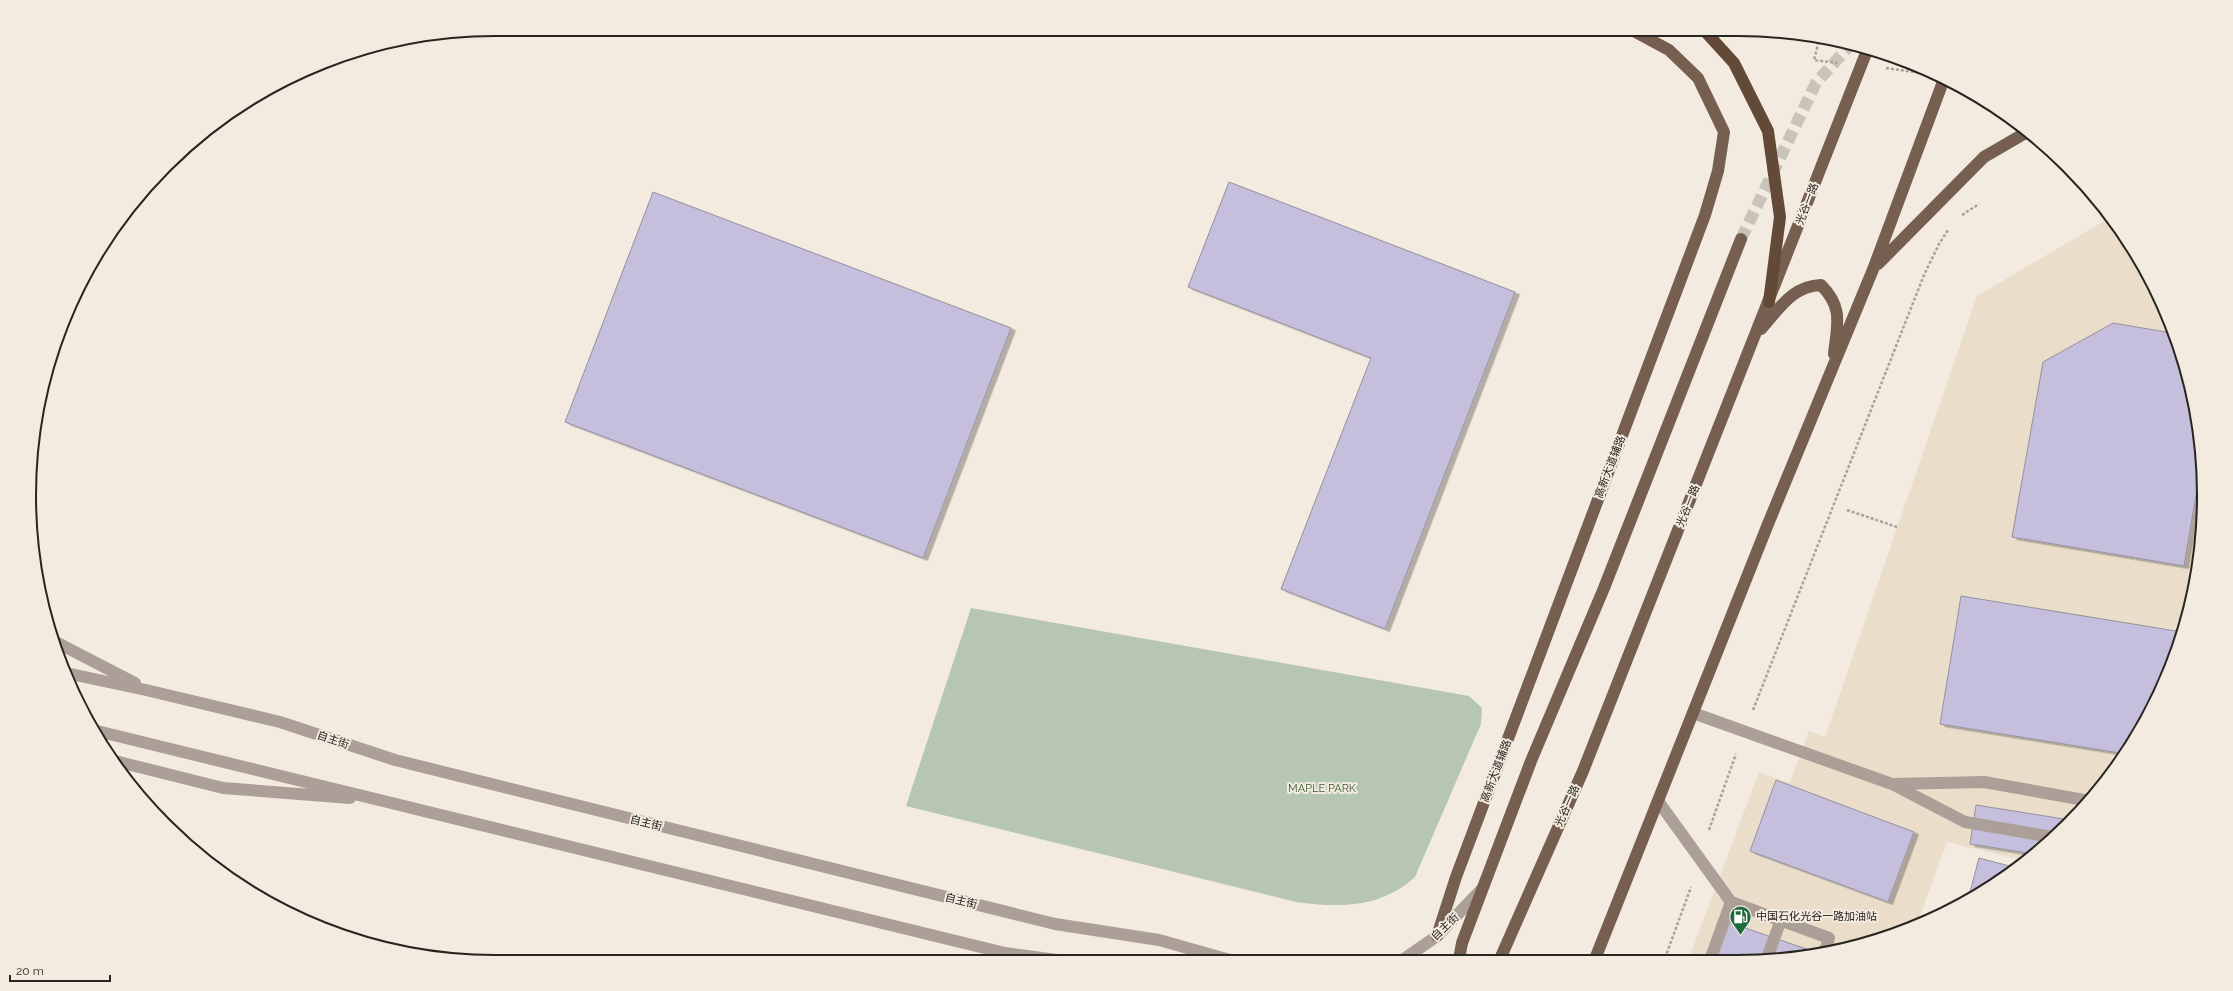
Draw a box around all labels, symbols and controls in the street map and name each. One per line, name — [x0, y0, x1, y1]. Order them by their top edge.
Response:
street label: 光谷一路 — [1793, 181, 1821, 227]
street label: 高新大道辅路 — [1592, 434, 1628, 500]
street label: 光谷一路 — [1674, 483, 1702, 529]
street label: 自主街 — [315, 728, 351, 752]
street label: 高新大道辅路 — [1478, 738, 1514, 804]
park label: MAPLE PARK — [1288, 782, 1357, 795]
street label: 光谷一路 — [1552, 783, 1582, 829]
street label: 自主街 — [628, 813, 664, 833]
street label: 自主街 — [943, 891, 979, 911]
fuel station icon: 中国石化光谷一路加油站 — [1728, 903, 1754, 936]
place label: 中国石化光谷一路加油站 — [1756, 910, 1877, 923]
street label: 自主街 — [1429, 911, 1461, 943]
scale bar — [10, 957, 110, 983]
text: 20 m — [16, 964, 44, 978]

